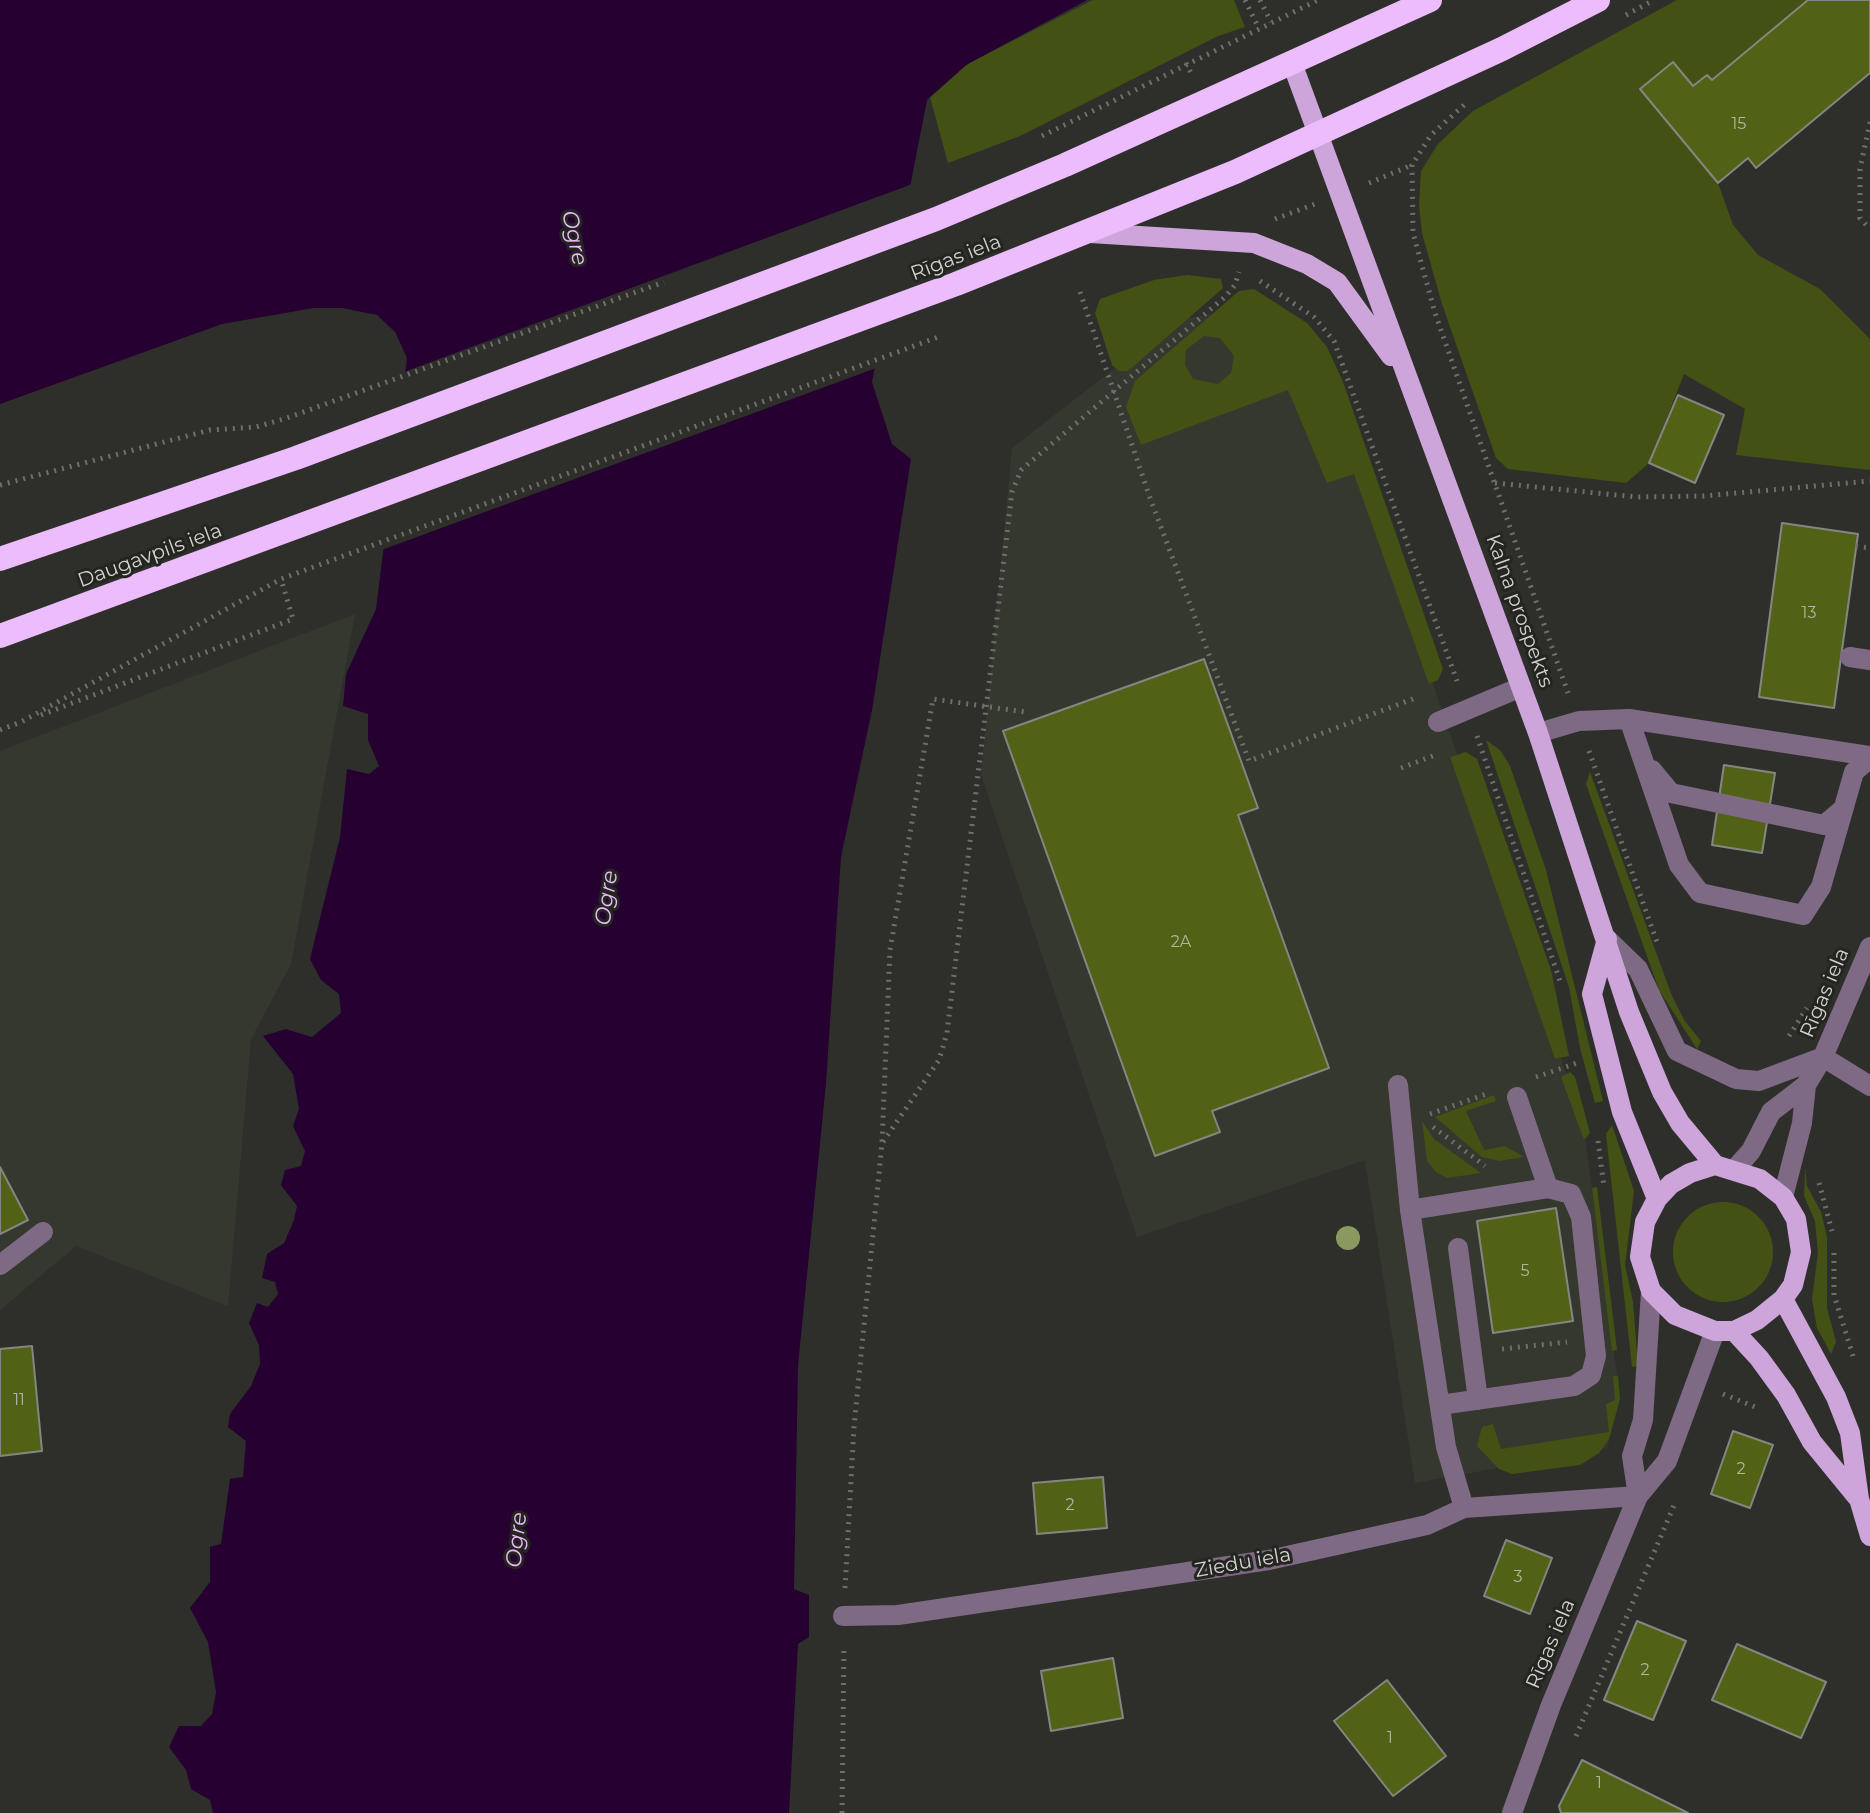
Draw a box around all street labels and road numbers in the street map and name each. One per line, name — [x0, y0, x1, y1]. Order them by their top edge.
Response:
street label: Rīgas iela — [907, 230, 1005, 286]
street label: Daugavpils iela — [75, 519, 225, 593]
street label: Kalna prospekts — [1480, 531, 1558, 691]
street label: Rīgas iela — [1795, 945, 1855, 1041]
street label: Ziedu iela — [1193, 1543, 1293, 1583]
street label: Rīgas iela — [1521, 1596, 1581, 1692]

